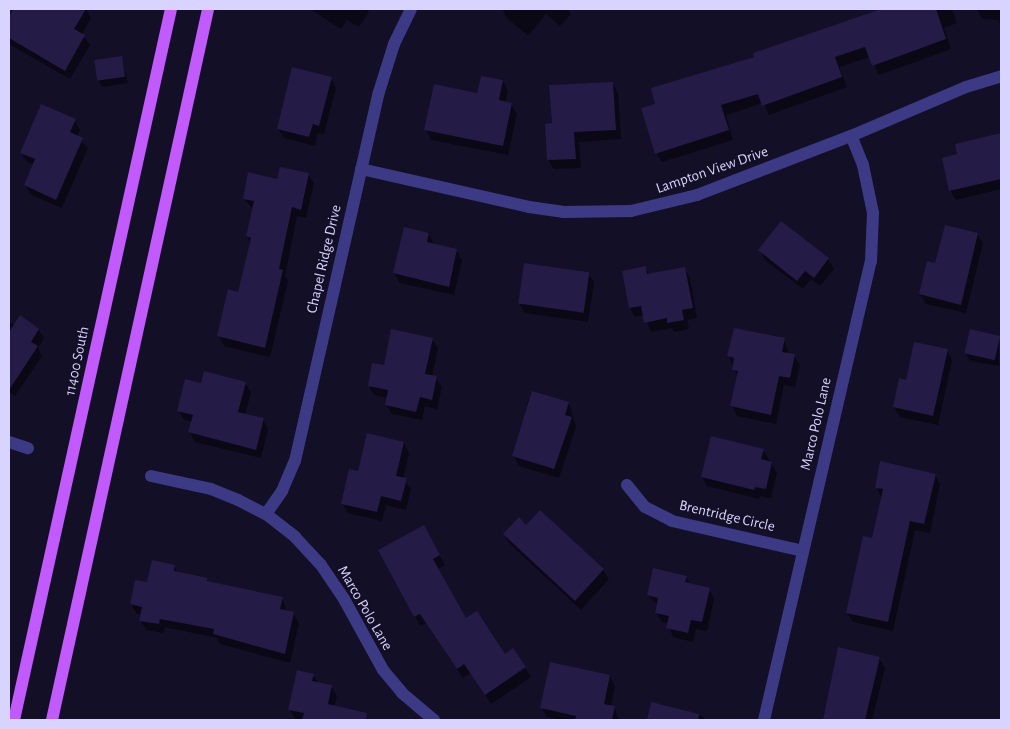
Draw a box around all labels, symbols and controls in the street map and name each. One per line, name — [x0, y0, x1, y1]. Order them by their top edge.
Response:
street label: Lampton View Drive — [654, 142, 770, 198]
street label: Chapel Ridge Drive — [303, 203, 345, 315]
street label: 11400 South — [61, 325, 93, 397]
street label: Marco Polo Lane — [797, 376, 835, 472]
street label: Brentridge Circle — [677, 496, 777, 536]
street label: Marco Polo Lane — [334, 563, 396, 653]

